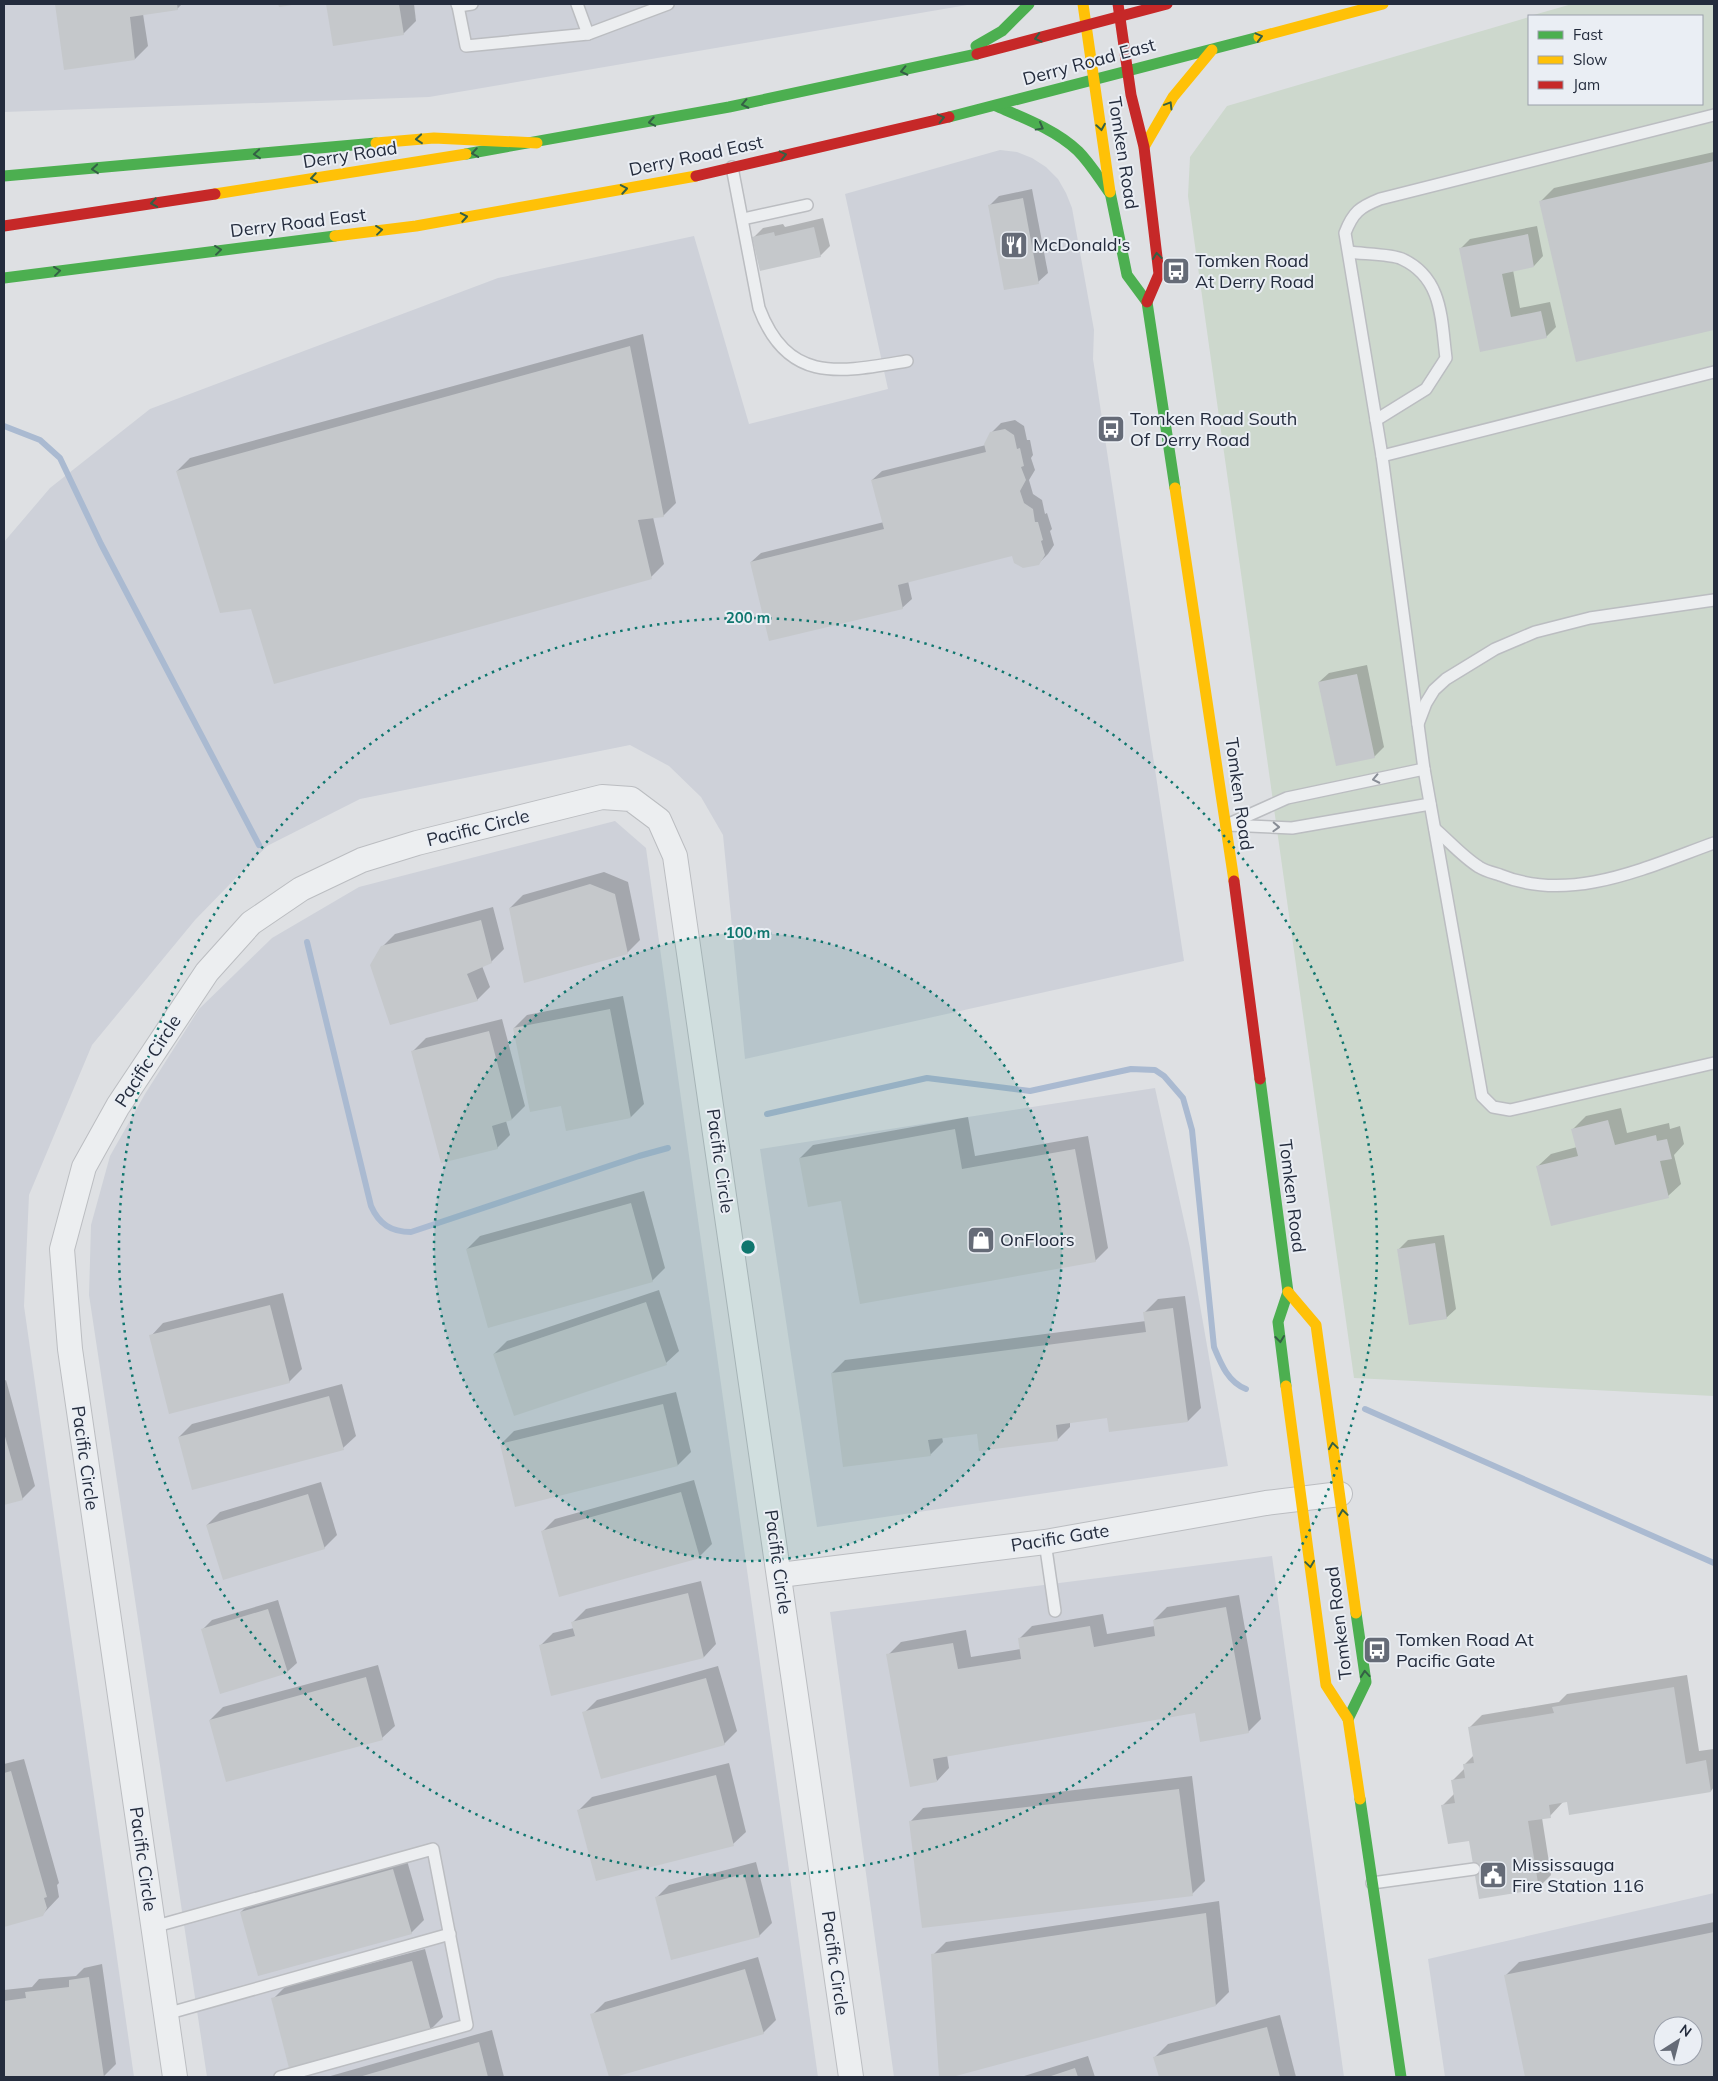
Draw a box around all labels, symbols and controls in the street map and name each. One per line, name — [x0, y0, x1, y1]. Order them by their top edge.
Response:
legend — [1528, 15, 1703, 105]
text: Fast — [1573, 25, 1603, 44]
one-way arrow — [1034, 32, 1043, 43]
one-way arrow — [1254, 32, 1263, 43]
street label: Derry Road East — [1020, 33, 1158, 90]
text: Slow — [1573, 50, 1607, 69]
one-way arrow — [899, 65, 908, 75]
text: Jam — [1573, 75, 1600, 94]
street label: Tomken Road — [1103, 95, 1144, 211]
one-way arrow — [740, 98, 749, 109]
one-way arrow — [1162, 101, 1172, 110]
one-way arrow — [937, 113, 946, 124]
one-way arrow — [648, 117, 657, 127]
one-way arrow — [1034, 120, 1043, 130]
one-way arrow — [1095, 122, 1105, 131]
street label: Derry Road East — [627, 130, 765, 181]
one-way arrow — [414, 134, 422, 145]
street label: Derry Road — [301, 136, 399, 173]
one-way arrow — [471, 147, 479, 158]
one-way arrow — [253, 148, 261, 159]
one-way arrow — [778, 150, 787, 161]
one-way arrow — [91, 163, 99, 174]
one-way arrow — [310, 172, 319, 182]
one-way arrow — [620, 184, 628, 194]
one-way arrow — [150, 197, 158, 207]
street label: Derry Road East — [229, 203, 367, 242]
one-way arrow — [460, 213, 468, 223]
one-way arrow — [375, 225, 383, 236]
restaurant icon: McDonald's — [999, 230, 1029, 260]
place label: McDonald's — [1033, 233, 1130, 256]
one-way arrow — [214, 246, 222, 256]
place label: Tomken Road At Derry Road — [1195, 249, 1314, 293]
one-way arrow — [1152, 252, 1163, 260]
bus stop icon: Tomken Road At Derry Road — [1161, 256, 1191, 286]
one-way arrow — [53, 266, 61, 277]
place label: Tomken Road South Of Derry Road — [1130, 407, 1297, 451]
bus stop icon: Tomken Road South Of Derry Road — [1096, 414, 1126, 444]
text: 200 m — [726, 608, 770, 627]
street label: Tomken Road — [1220, 736, 1259, 852]
one-way arrow — [1371, 774, 1380, 784]
street label: Pacific Circle — [424, 804, 532, 851]
one-way arrow — [1272, 822, 1280, 833]
text: 100 m — [726, 923, 770, 942]
street label: Pacific Circle — [109, 1010, 186, 1111]
street label: Pacific Circle — [702, 1107, 739, 1215]
street label: Tomken Road — [1274, 1138, 1311, 1254]
shop icon: OnFloors — [966, 1225, 996, 1255]
place label: OnFloors — [1000, 1228, 1075, 1251]
centre of rings — [739, 1238, 757, 1256]
one-way arrow — [1274, 1336, 1285, 1344]
street label: Pacific Circle — [67, 1404, 104, 1512]
one-way arrow — [1328, 1441, 1339, 1449]
street label: Pacific Circle — [760, 1508, 797, 1616]
one-way arrow — [1338, 1509, 1348, 1518]
street label: Pacific Gate — [1009, 1518, 1111, 1557]
one-way arrow — [1304, 1561, 1315, 1569]
street label: Tomken Road — [1320, 1565, 1357, 1681]
place label: Tomken Road At Pacific Gate — [1396, 1628, 1534, 1672]
bus stop icon: Tomken Road At Pacific Gate — [1362, 1635, 1392, 1665]
one-way arrow — [1359, 1670, 1370, 1678]
street label: Pacific Circle — [125, 1805, 162, 1913]
place label: Mississauga Fire Station 116 — [1512, 1853, 1644, 1897]
public building icon: Mississauga Fire Station 116 — [1478, 1860, 1508, 1890]
street label: Pacific Circle — [817, 1909, 854, 2017]
north arrow — [1653, 2016, 1703, 2066]
text: N — [1676, 2020, 1695, 2041]

